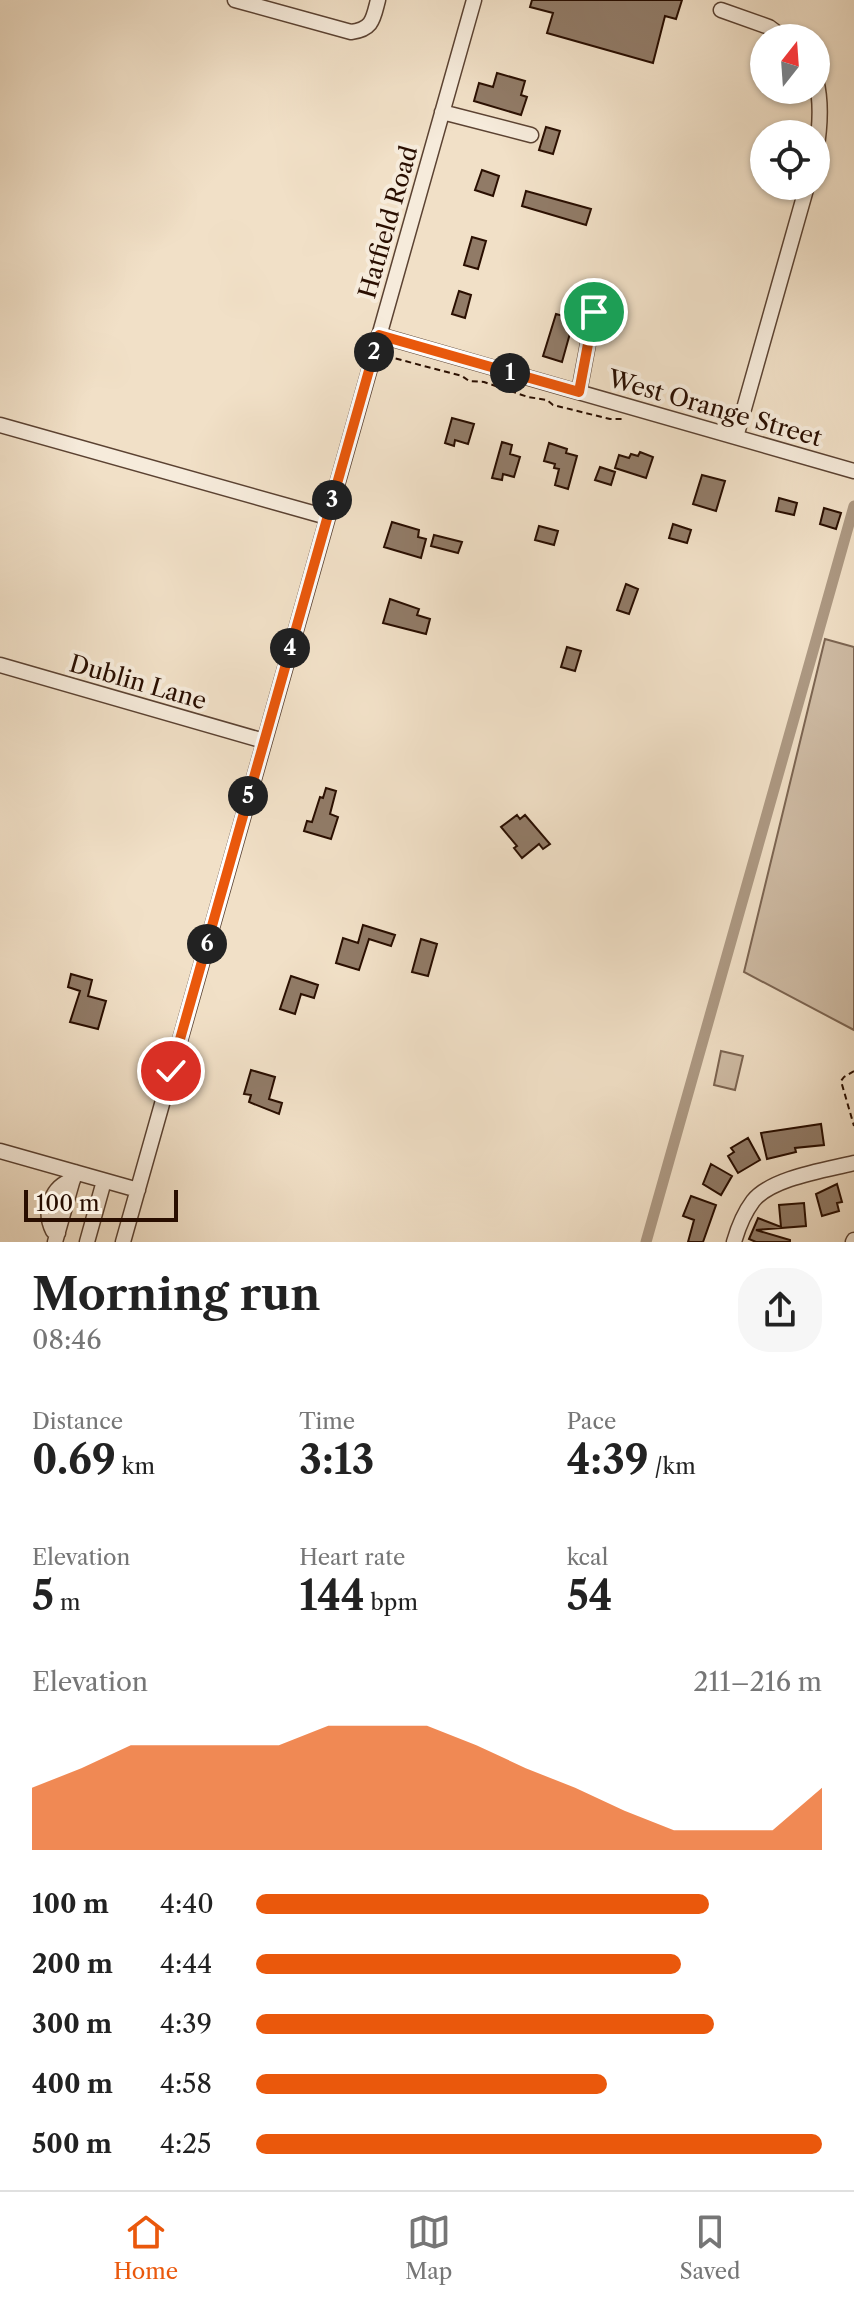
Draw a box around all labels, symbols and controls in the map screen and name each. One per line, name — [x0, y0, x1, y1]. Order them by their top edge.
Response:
north arrow — [750, 24, 830, 104]
map controls — [750, 24, 830, 200]
button: locate — [750, 120, 830, 200]
street label: Hatfield Road — [352, 142, 424, 302]
pin — [560, 278, 628, 346]
icon: arrive — [572, 290, 616, 334]
pin: 2 — [354, 332, 394, 372]
text: 2 — [368, 338, 381, 365]
pin: 1 — [490, 353, 530, 393]
text: 1 — [505, 359, 515, 386]
street label: West Orange Street — [604, 363, 826, 453]
pin: 3 — [312, 480, 352, 520]
text: 3 — [326, 486, 338, 513]
pin: 4 — [270, 628, 310, 668]
text: 4 — [283, 634, 297, 661]
street label: Dublin Lane — [66, 649, 210, 715]
pin: 5 — [228, 776, 268, 816]
text: 5 — [242, 782, 254, 809]
pin: 6 — [187, 924, 227, 964]
text: 6 — [200, 930, 214, 957]
pin — [137, 1037, 205, 1105]
icon: check — [149, 1049, 193, 1093]
scale bar — [24, 1186, 178, 1222]
text: 100 m — [36, 1190, 99, 1217]
text: Morning run — [32, 1267, 321, 1321]
button: share — [738, 1268, 822, 1352]
text: 08:46 — [32, 1324, 101, 1356]
text: Distance — [32, 1408, 123, 1435]
text: Time — [299, 1408, 355, 1435]
text: Pace — [567, 1408, 616, 1435]
text: 0.69 — [32, 1435, 116, 1484]
text: 3:13 — [299, 1435, 374, 1484]
text: 4:39 — [567, 1435, 649, 1484]
text: km — [116, 1453, 155, 1480]
text: /km — [649, 1453, 696, 1480]
text: Elevation — [32, 1544, 130, 1571]
text: Heart rate — [299, 1544, 405, 1571]
text: kcal — [567, 1544, 608, 1571]
text: 5 — [32, 1571, 54, 1620]
text: 144 — [299, 1571, 365, 1620]
text: 54 — [567, 1571, 612, 1620]
text: m — [54, 1589, 80, 1616]
text: bpm — [365, 1589, 418, 1616]
text: Elevation — [32, 1666, 148, 1698]
text: 211–216 m — [694, 1666, 822, 1698]
text: 100 m — [32, 1888, 109, 1920]
text: 4:40 — [160, 1888, 214, 1920]
text: 200 m — [32, 1948, 113, 1980]
text: 4:44 — [160, 1948, 212, 1980]
text: 300 m — [32, 2008, 112, 2040]
text: 4:39 — [160, 2008, 212, 2040]
text: 400 m — [32, 2068, 113, 2100]
text: 4:58 — [160, 2068, 212, 2100]
text: 500 m — [32, 2128, 112, 2160]
text: 4:25 — [160, 2128, 211, 2160]
tab: Home — [114, 2210, 178, 2285]
tab: Map — [405, 2210, 452, 2285]
tab: Saved — [679, 2210, 740, 2285]

